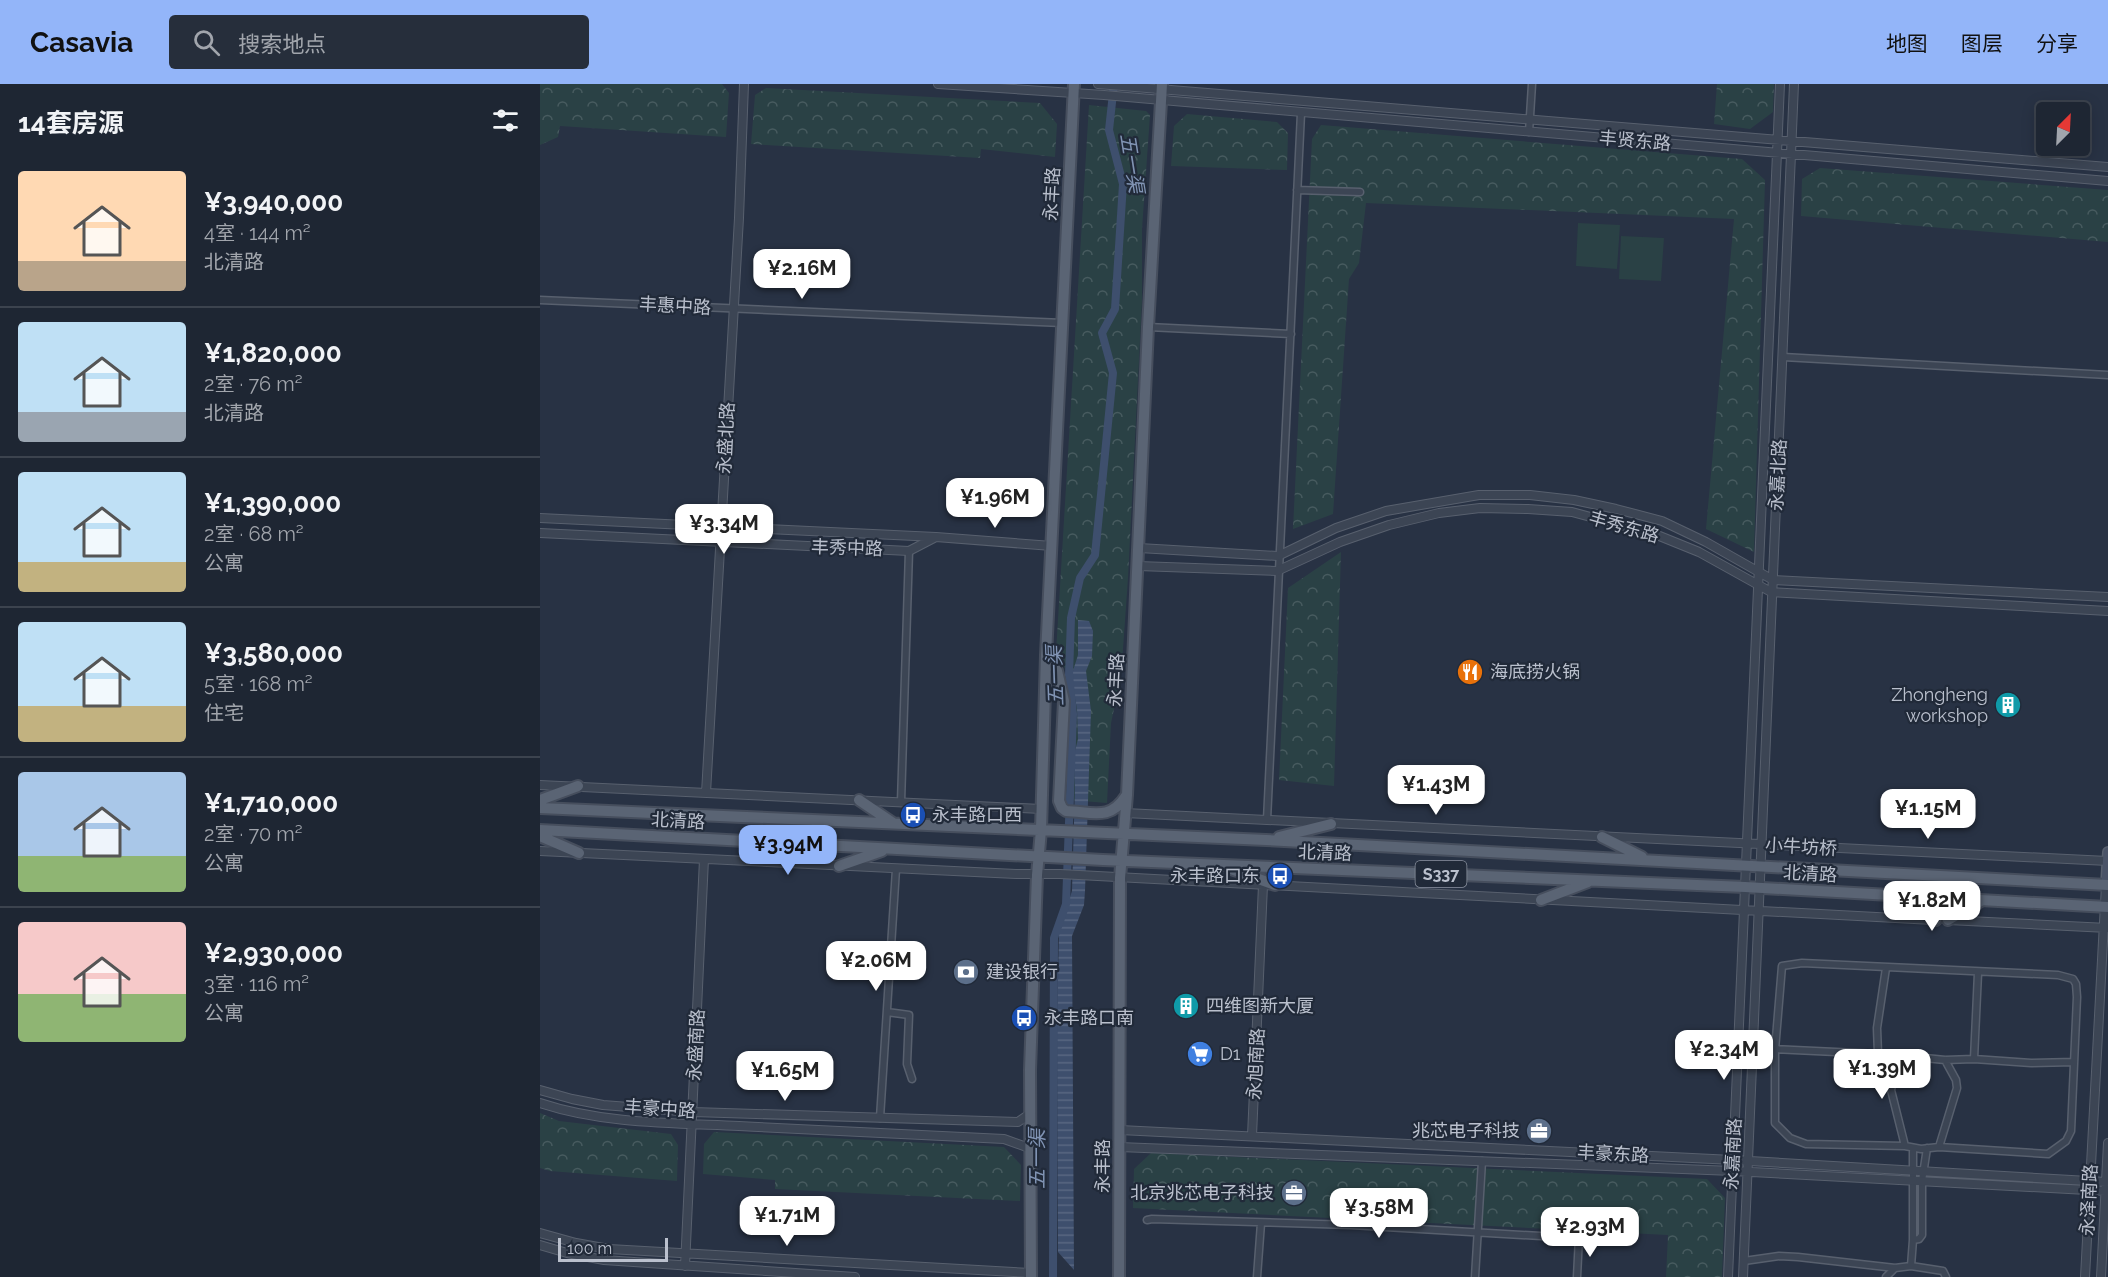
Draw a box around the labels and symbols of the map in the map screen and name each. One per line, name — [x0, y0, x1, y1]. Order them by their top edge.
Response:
north arrow — [2036, 102, 2090, 156]
street label: 丰贤东路 — [1598, 127, 1672, 154]
water label: 五一渠 — [1115, 131, 1149, 197]
street label: 永丰路 — [1040, 166, 1063, 221]
pin: ¥2.16M — [753, 249, 851, 300]
street label: 丰惠中路 — [639, 293, 712, 318]
street label: 永盛北路 — [713, 401, 738, 474]
street label: 永嘉北路 — [1765, 438, 1790, 511]
pin: ¥1.96M — [946, 478, 1044, 529]
pin: ¥3.34M — [675, 504, 773, 555]
street label: 丰秀东路 — [1587, 507, 1662, 547]
street label: 丰秀中路 — [811, 536, 883, 559]
water label: 五一渠 — [1042, 643, 1068, 706]
street label: 永丰路 — [1104, 652, 1127, 707]
restaurant icon: 海底捞火锅 — [1455, 657, 1485, 687]
place label: 海底捞火锅 — [1490, 661, 1580, 682]
place label: Zhongheng workshop — [1891, 684, 1988, 726]
building icon: Zhongheng workshop — [1993, 690, 2023, 720]
pin: ¥1.43M — [1387, 765, 1485, 816]
pin: ¥1.15M — [1879, 789, 1977, 840]
bus stop icon: 永丰路口西 — [898, 800, 928, 830]
place label: 永丰路口西 — [932, 804, 1022, 825]
street label: 北清路 — [651, 809, 706, 832]
pin: ¥3.94M — [739, 825, 837, 876]
street label: 小牛坊桥 — [1765, 834, 1838, 859]
street label: 北清路 — [1298, 841, 1352, 864]
bus stop icon: 永丰路口东 — [1265, 861, 1295, 891]
road number: S337 — [1416, 861, 1466, 887]
street label: 北清路 — [1783, 862, 1838, 885]
place label: 永丰路口东 — [1170, 865, 1260, 886]
pin: ¥1.82M — [1883, 881, 1981, 932]
pin: ¥2.06M — [827, 941, 925, 992]
bank icon: 建设银行 — [951, 957, 981, 987]
place label: 建设银行 — [986, 961, 1058, 982]
building icon: 四维图新大厦 — [1171, 991, 1201, 1021]
place label: 四维图新大厦 — [1206, 995, 1314, 1016]
bus stop icon: 永丰路口南 — [1009, 1003, 1039, 1033]
place label: 永丰路口南 — [1044, 1007, 1134, 1028]
street label: 永盛南路 — [683, 1008, 708, 1081]
street label: 永旭南路 — [1243, 1027, 1268, 1100]
pin: ¥2.34M — [1675, 1030, 1773, 1081]
supermarket icon: D1 — [1185, 1039, 1215, 1069]
place label: D1 — [1220, 1043, 1241, 1064]
pin: ¥1.39M — [1833, 1049, 1931, 1100]
pin: ¥1.65M — [736, 1051, 834, 1102]
street label: 丰豪中路 — [623, 1096, 697, 1121]
office icon: 兆芯电子科技 — [1524, 1116, 1554, 1146]
street label: 永嘉南路 — [1720, 1117, 1745, 1190]
place label: 兆芯电子科技 — [1412, 1120, 1520, 1141]
water label: 五一渠 — [1025, 1126, 1049, 1189]
street label: 永丰路 — [1092, 1139, 1113, 1193]
street label: 丰豪东路 — [1577, 1141, 1650, 1166]
street label: 永泽南路 — [2076, 1163, 2101, 1236]
office icon: 北京兆芯电子科技 — [1279, 1178, 1309, 1208]
place label: 北京兆芯电子科技 — [1130, 1182, 1274, 1203]
pin: ¥3.58M — [1330, 1188, 1428, 1239]
pin: ¥1.71M — [738, 1196, 836, 1247]
pin: ¥2.93M — [1541, 1207, 1639, 1258]
scale bar — [558, 1235, 668, 1262]

